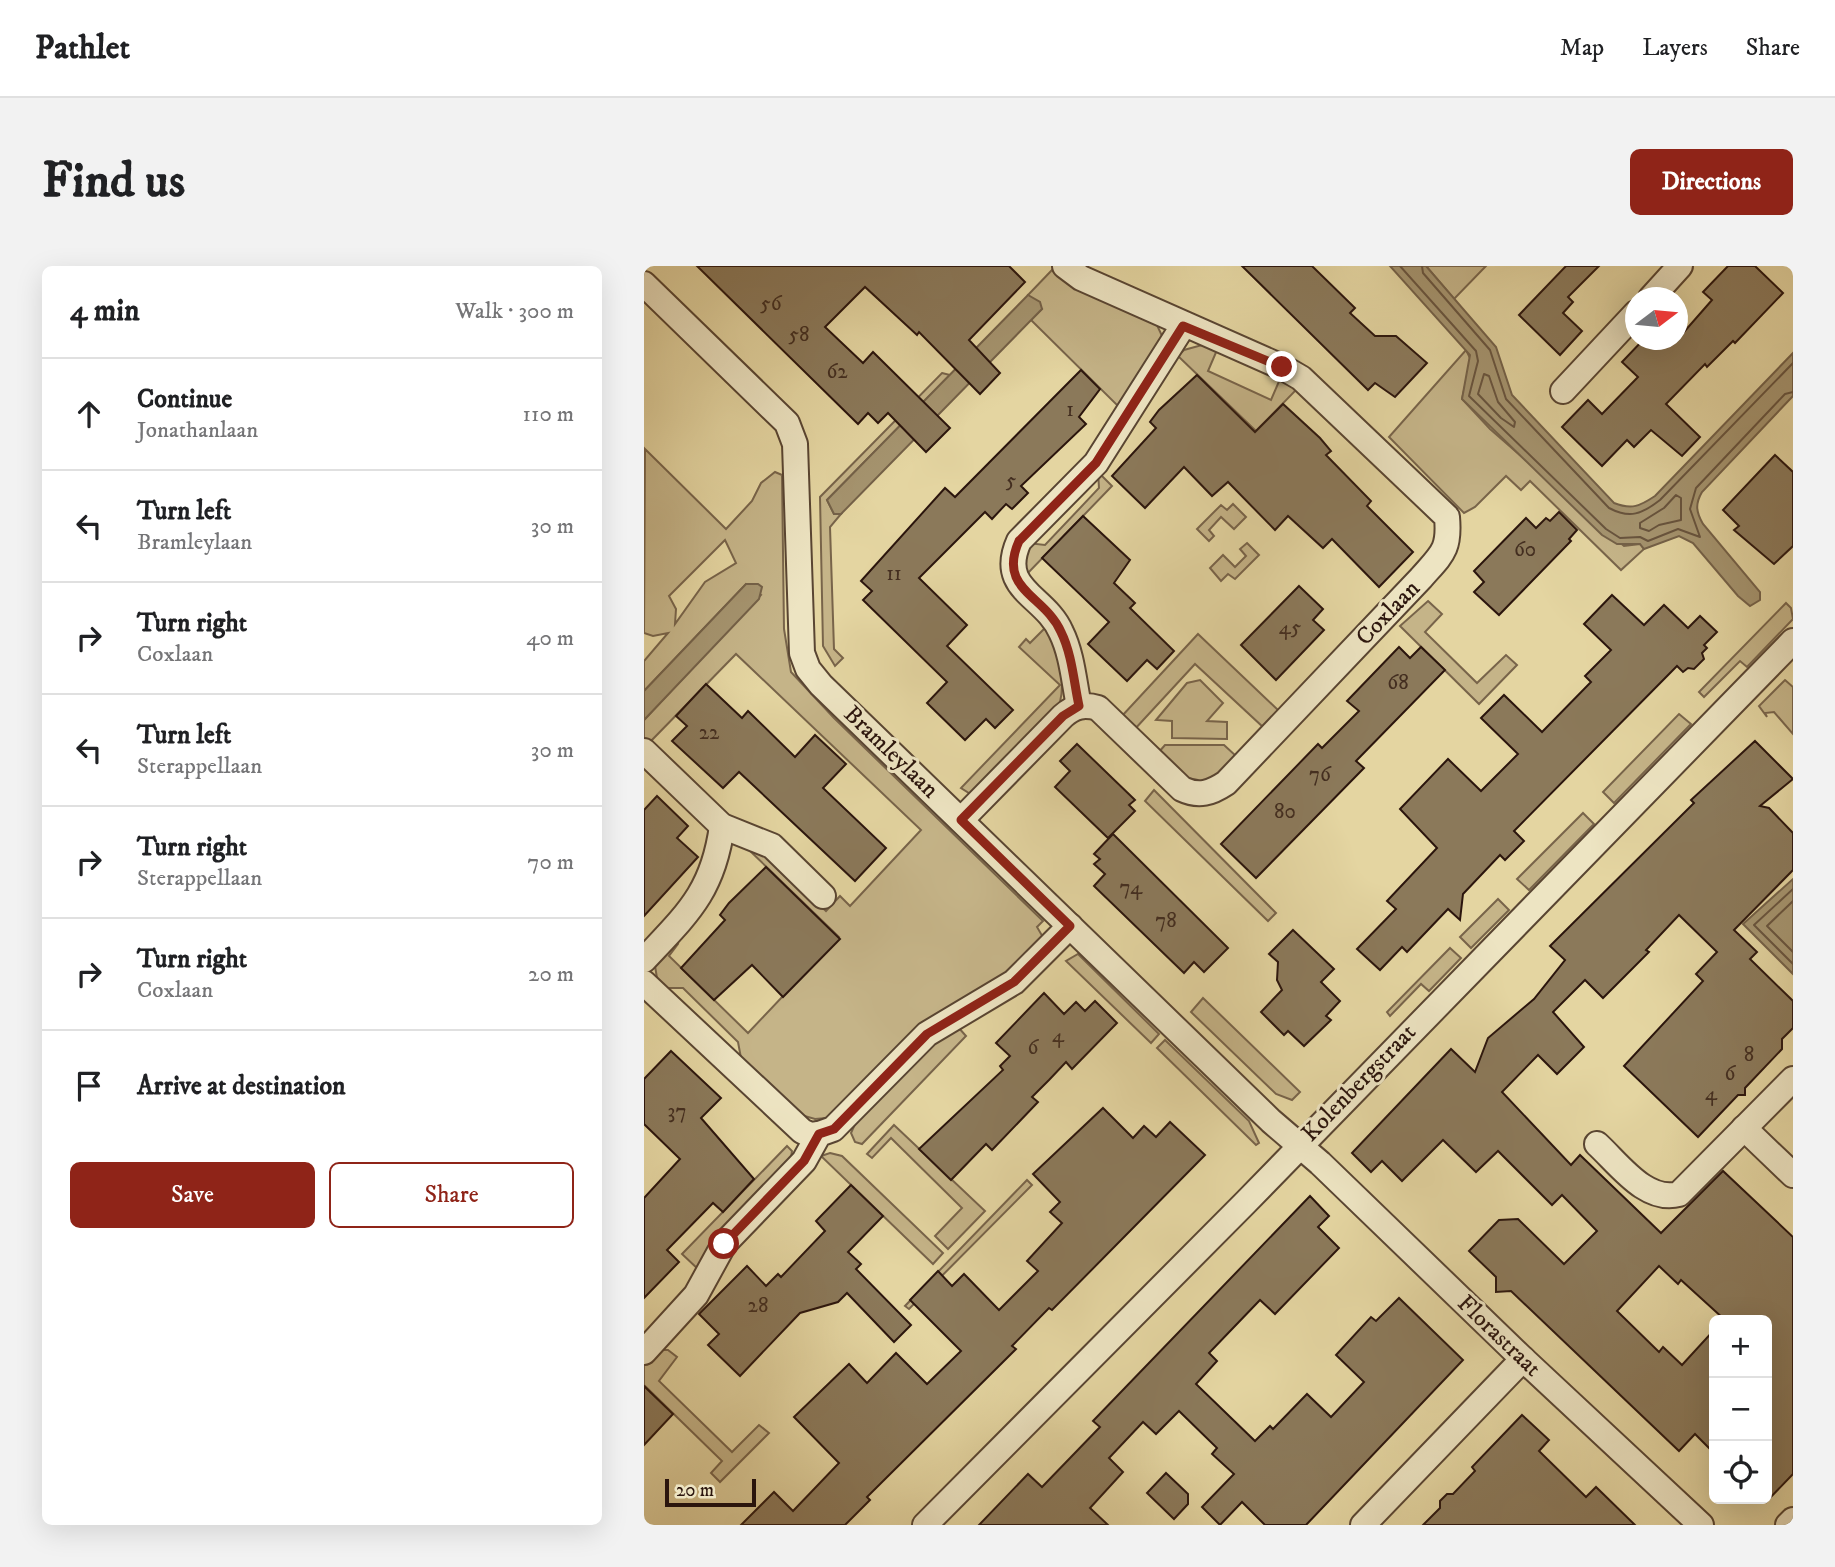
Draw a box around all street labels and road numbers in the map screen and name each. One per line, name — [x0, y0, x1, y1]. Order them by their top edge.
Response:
street label: Coxlaan — [1350, 574, 1427, 652]
street label: Bramleylaan — [837, 699, 945, 805]
street label: Kolenbergstraat — [1295, 1018, 1423, 1148]
street label: Florastraat — [1451, 1289, 1547, 1384]

